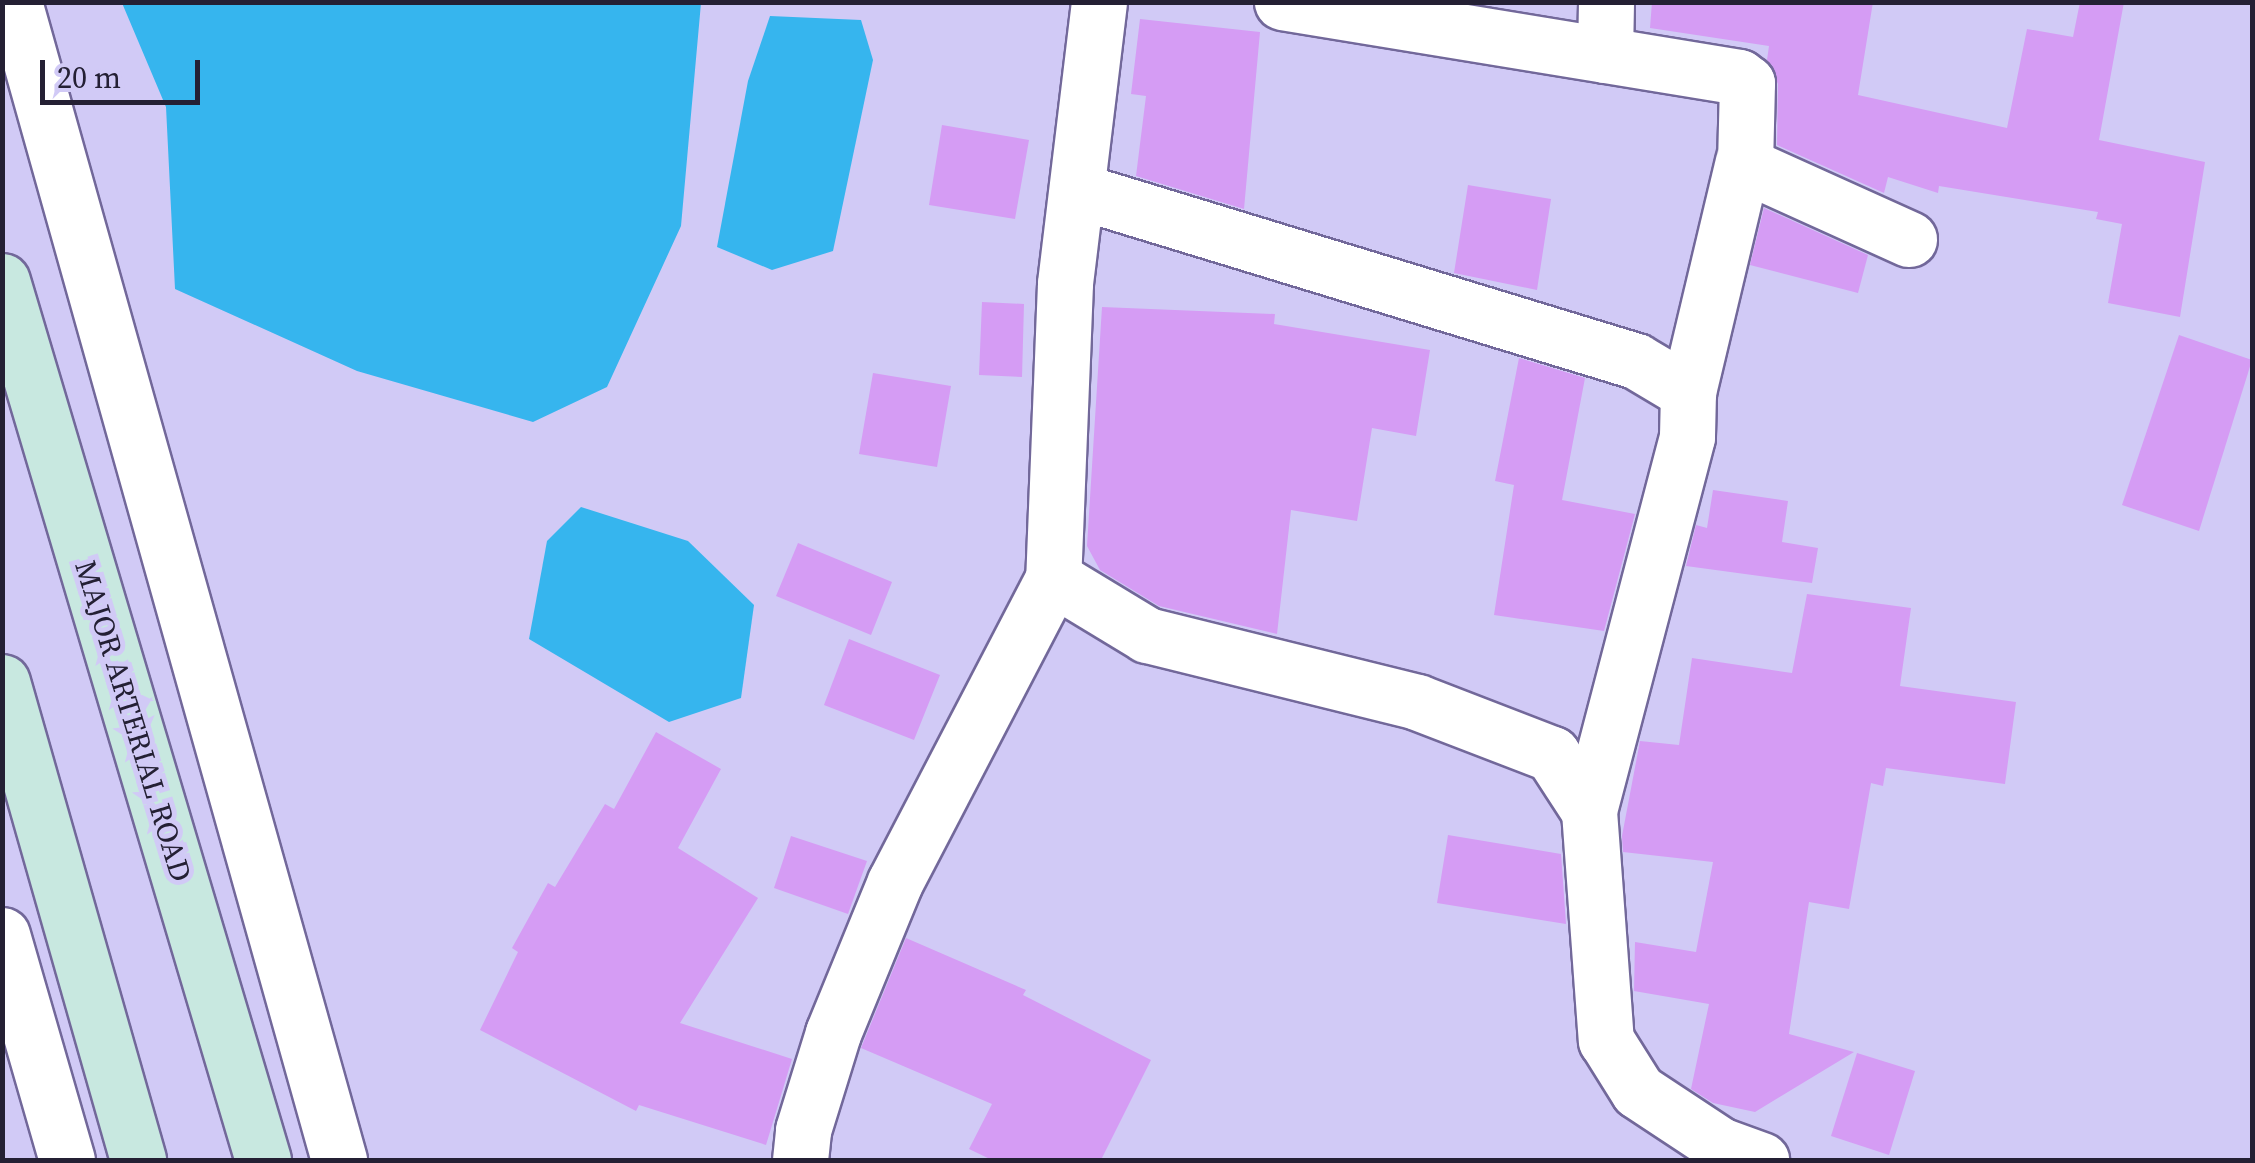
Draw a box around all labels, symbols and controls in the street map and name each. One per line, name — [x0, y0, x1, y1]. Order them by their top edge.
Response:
scale bar — [45, 40, 205, 102]
text: 20 m — [57, 57, 121, 98]
street label: MAJOR ARTERIAL ROAD — [67, 556, 199, 886]

